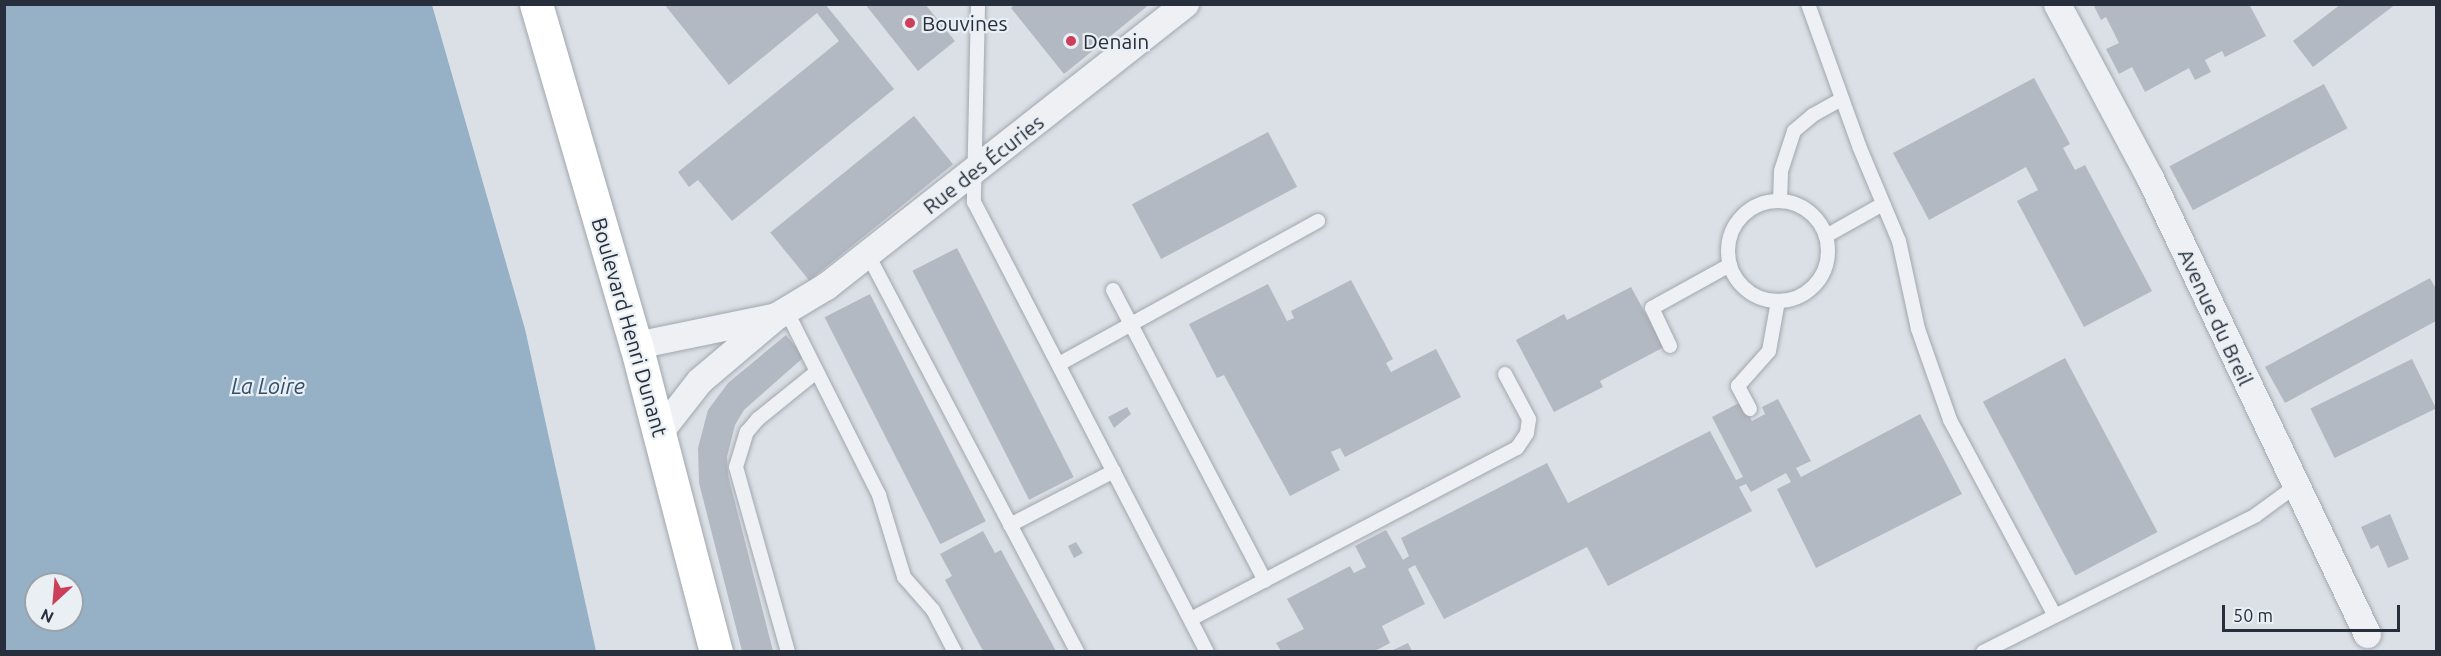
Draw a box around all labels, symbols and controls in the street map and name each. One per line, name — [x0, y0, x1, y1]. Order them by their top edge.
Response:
place label: Bouvines — [922, 10, 1008, 36]
marker: Bouvines — [903, 16, 917, 30]
place label: Denain — [1083, 28, 1149, 54]
marker: Denain — [1064, 34, 1078, 48]
street label: Rue des Écuries — [917, 109, 1049, 219]
street label: Boulevard Henri Dunant — [587, 215, 673, 439]
street label: Avenue du Breil — [2173, 245, 2259, 389]
water label: La Loire — [231, 373, 305, 399]
north arrow — [24, 572, 84, 632]
scale bar — [2225, 593, 2404, 631]
text: 50 m — [2233, 605, 2273, 625]
text: N — [38, 606, 56, 627]

